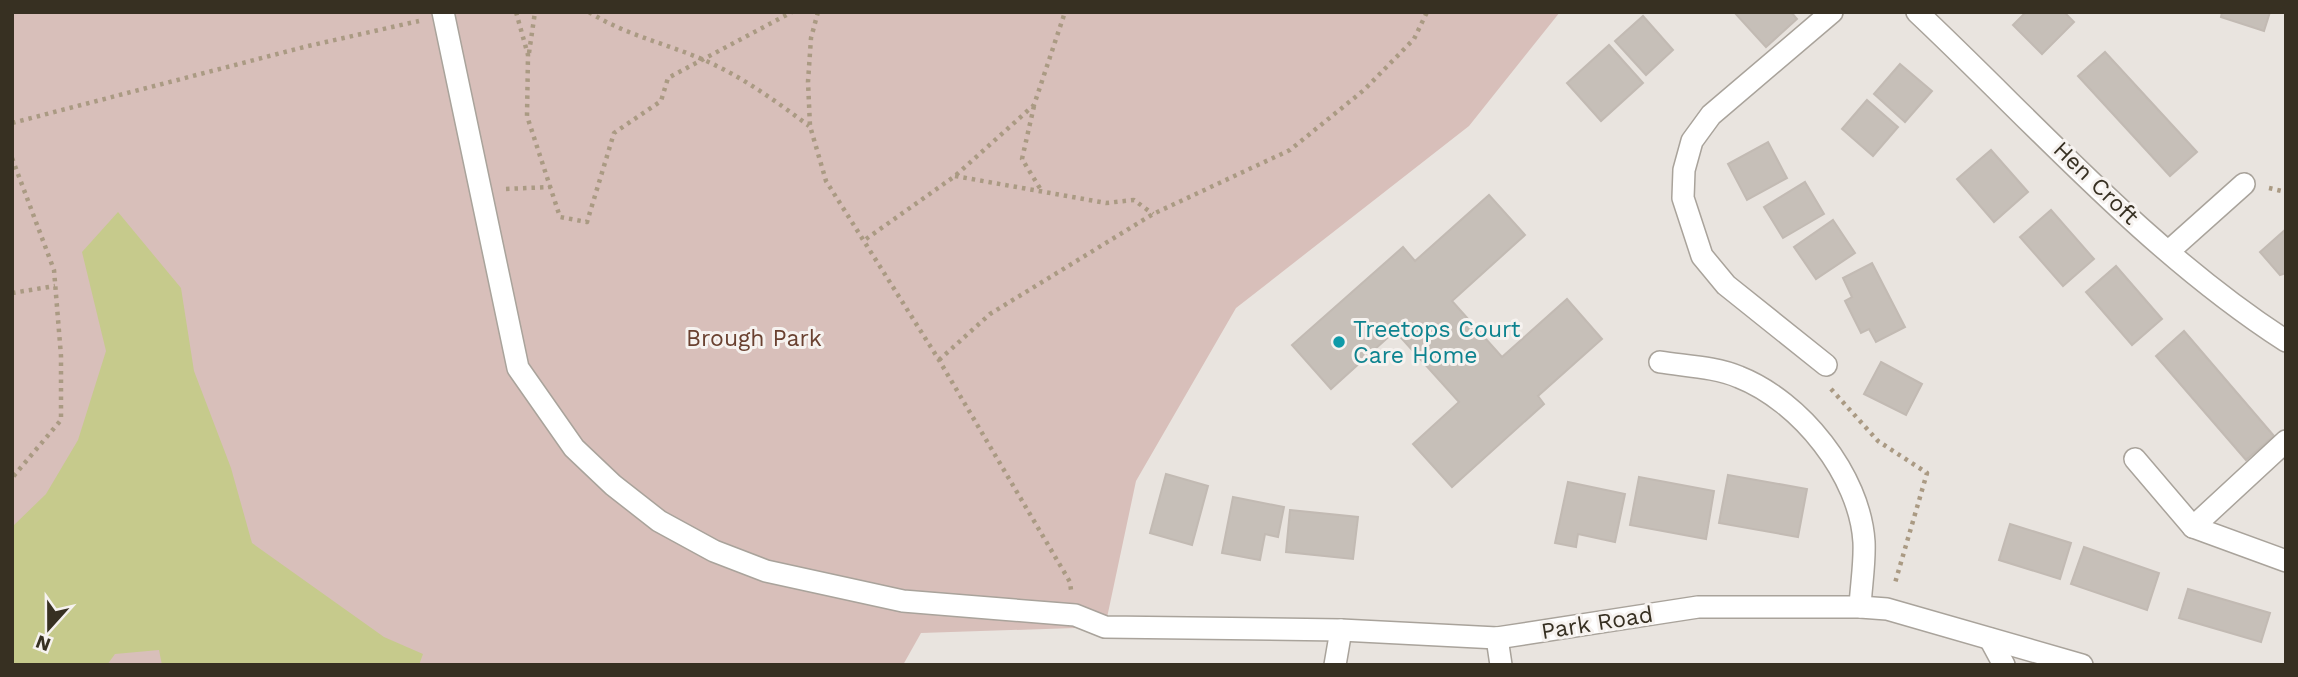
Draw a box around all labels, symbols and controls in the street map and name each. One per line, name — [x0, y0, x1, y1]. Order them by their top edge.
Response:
street label: Hen Croft — [2048, 136, 2144, 230]
place label: Treetops Court Care Home — [1353, 316, 1521, 369]
park label: Brough Park — [686, 325, 822, 352]
marker: Treetops Court Care Home — [1331, 334, 1347, 350]
north arrow — [14, 593, 84, 663]
street label: Park Road — [1539, 601, 1655, 645]
text: N — [32, 630, 54, 657]

